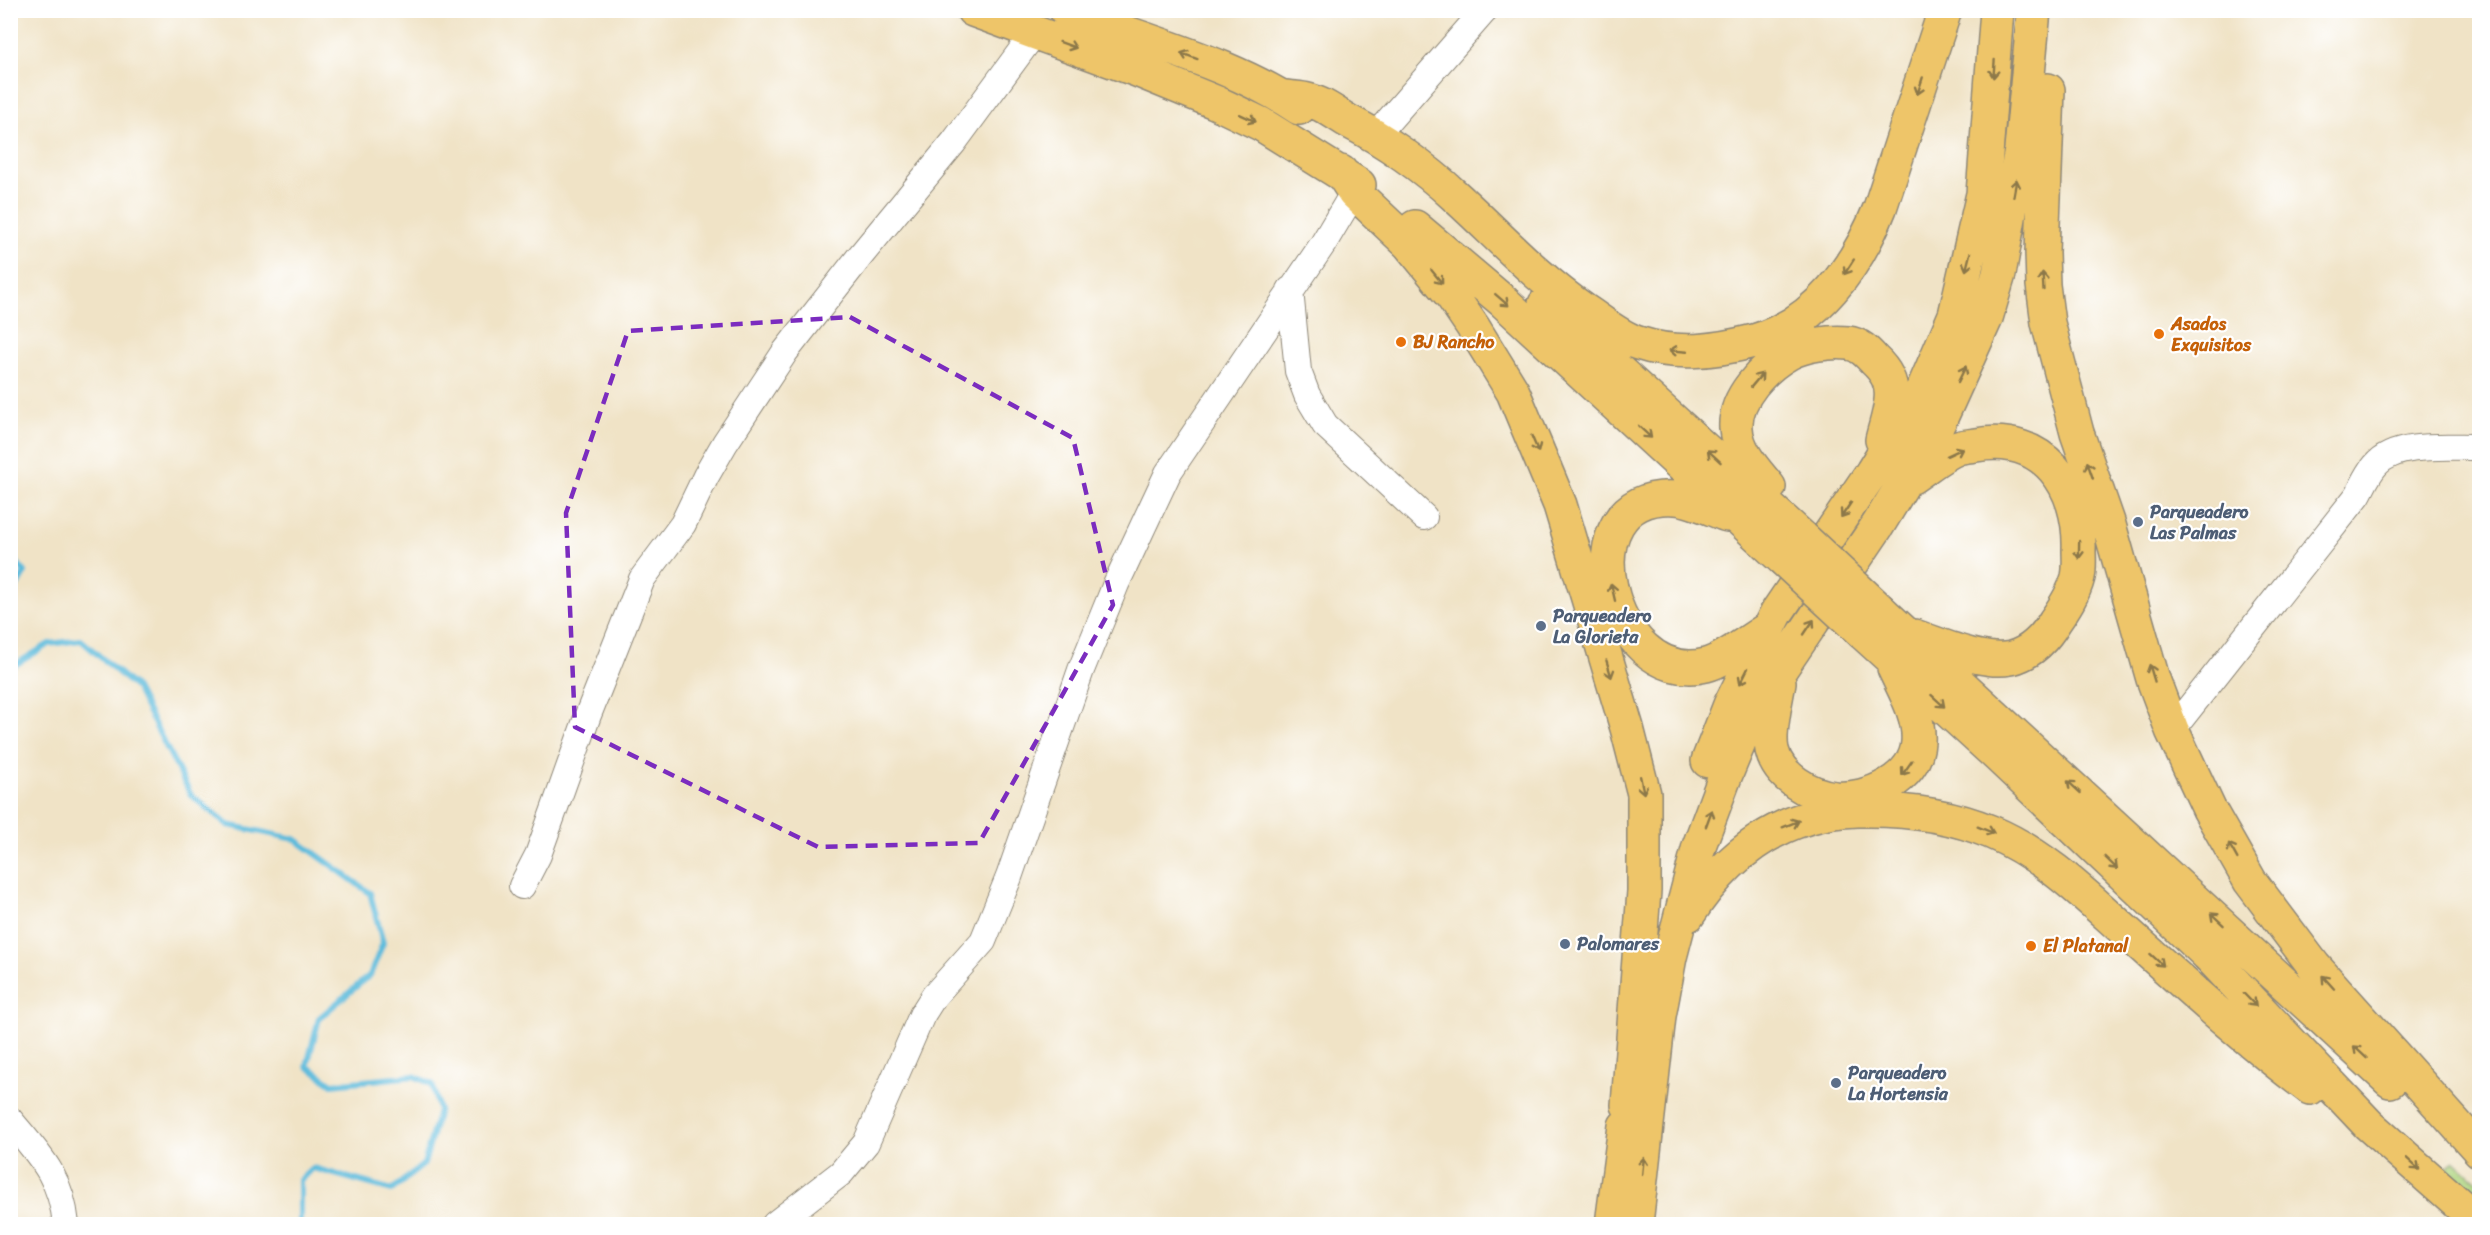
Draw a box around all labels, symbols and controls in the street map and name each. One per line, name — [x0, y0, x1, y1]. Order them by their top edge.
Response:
one-way arrow — [1058, 40, 1076, 51]
one-way arrow — [1181, 49, 1199, 60]
one-way arrow — [1988, 58, 1999, 78]
one-way arrow — [1914, 76, 1925, 95]
one-way arrow — [1239, 112, 1257, 124]
one-way arrow — [2010, 178, 2021, 198]
one-way arrow — [1961, 252, 1973, 271]
one-way arrow — [1843, 258, 1855, 275]
one-way arrow — [1430, 269, 1443, 285]
one-way arrow — [2038, 272, 2049, 292]
one-way arrow — [1494, 293, 1509, 307]
place label: Asados Exquisitos — [2170, 308, 2252, 361]
place label: BJ Rancho — [1413, 326, 1495, 358]
marker: Asados Exquisitos — [2152, 327, 2166, 341]
marker: BJ Rancho — [1394, 335, 1408, 349]
one-way arrow — [1669, 345, 1689, 356]
one-way arrow — [1957, 366, 1969, 384]
one-way arrow — [1750, 372, 1763, 388]
one-way arrow — [1637, 425, 1652, 439]
one-way arrow — [1530, 435, 1541, 453]
one-way arrow — [1946, 445, 1964, 457]
one-way arrow — [1707, 449, 1722, 463]
one-way arrow — [2084, 461, 2095, 480]
place label: Parqueadero Las Palmas — [2150, 496, 2249, 549]
one-way arrow — [1840, 501, 1852, 518]
marker: Parqueadero Las Palmas — [2131, 515, 2145, 529]
one-way arrow — [2073, 539, 2085, 559]
one-way arrow — [1606, 583, 1618, 602]
place label: Parqueadero La Glorieta — [1553, 600, 1652, 653]
marker: Parqueadero La Glorieta — [1534, 619, 1548, 633]
one-way arrow — [1803, 620, 1815, 636]
one-way arrow — [1604, 659, 1615, 678]
one-way arrow — [2146, 664, 2157, 683]
one-way arrow — [1738, 667, 1750, 685]
one-way arrow — [1931, 694, 1946, 708]
one-way arrow — [1901, 759, 1913, 775]
one-way arrow — [1637, 774, 1648, 794]
one-way arrow — [2067, 780, 2082, 794]
one-way arrow — [1705, 809, 1716, 828]
one-way arrow — [1782, 818, 1800, 829]
one-way arrow — [1976, 825, 1995, 836]
one-way arrow — [2226, 842, 2238, 859]
one-way arrow — [2104, 856, 2119, 870]
one-way arrow — [2210, 913, 2225, 927]
place label: Palomares — [1577, 928, 1660, 960]
place label: El Platanal — [2043, 930, 2129, 962]
marker: Palomares — [1558, 937, 1572, 951]
marker: El Platanal — [2024, 939, 2038, 953]
one-way arrow — [2149, 953, 2164, 967]
one-way arrow — [2321, 975, 2335, 990]
one-way arrow — [2243, 992, 2257, 1007]
one-way arrow — [2352, 1045, 2367, 1059]
place label: Parqueadero La Hortensia — [1848, 1057, 1949, 1110]
marker: Parqueadero La Hortensia — [1829, 1076, 1843, 1090]
one-way arrow — [1638, 1157, 1649, 1177]
one-way arrow — [2405, 1157, 2420, 1171]

